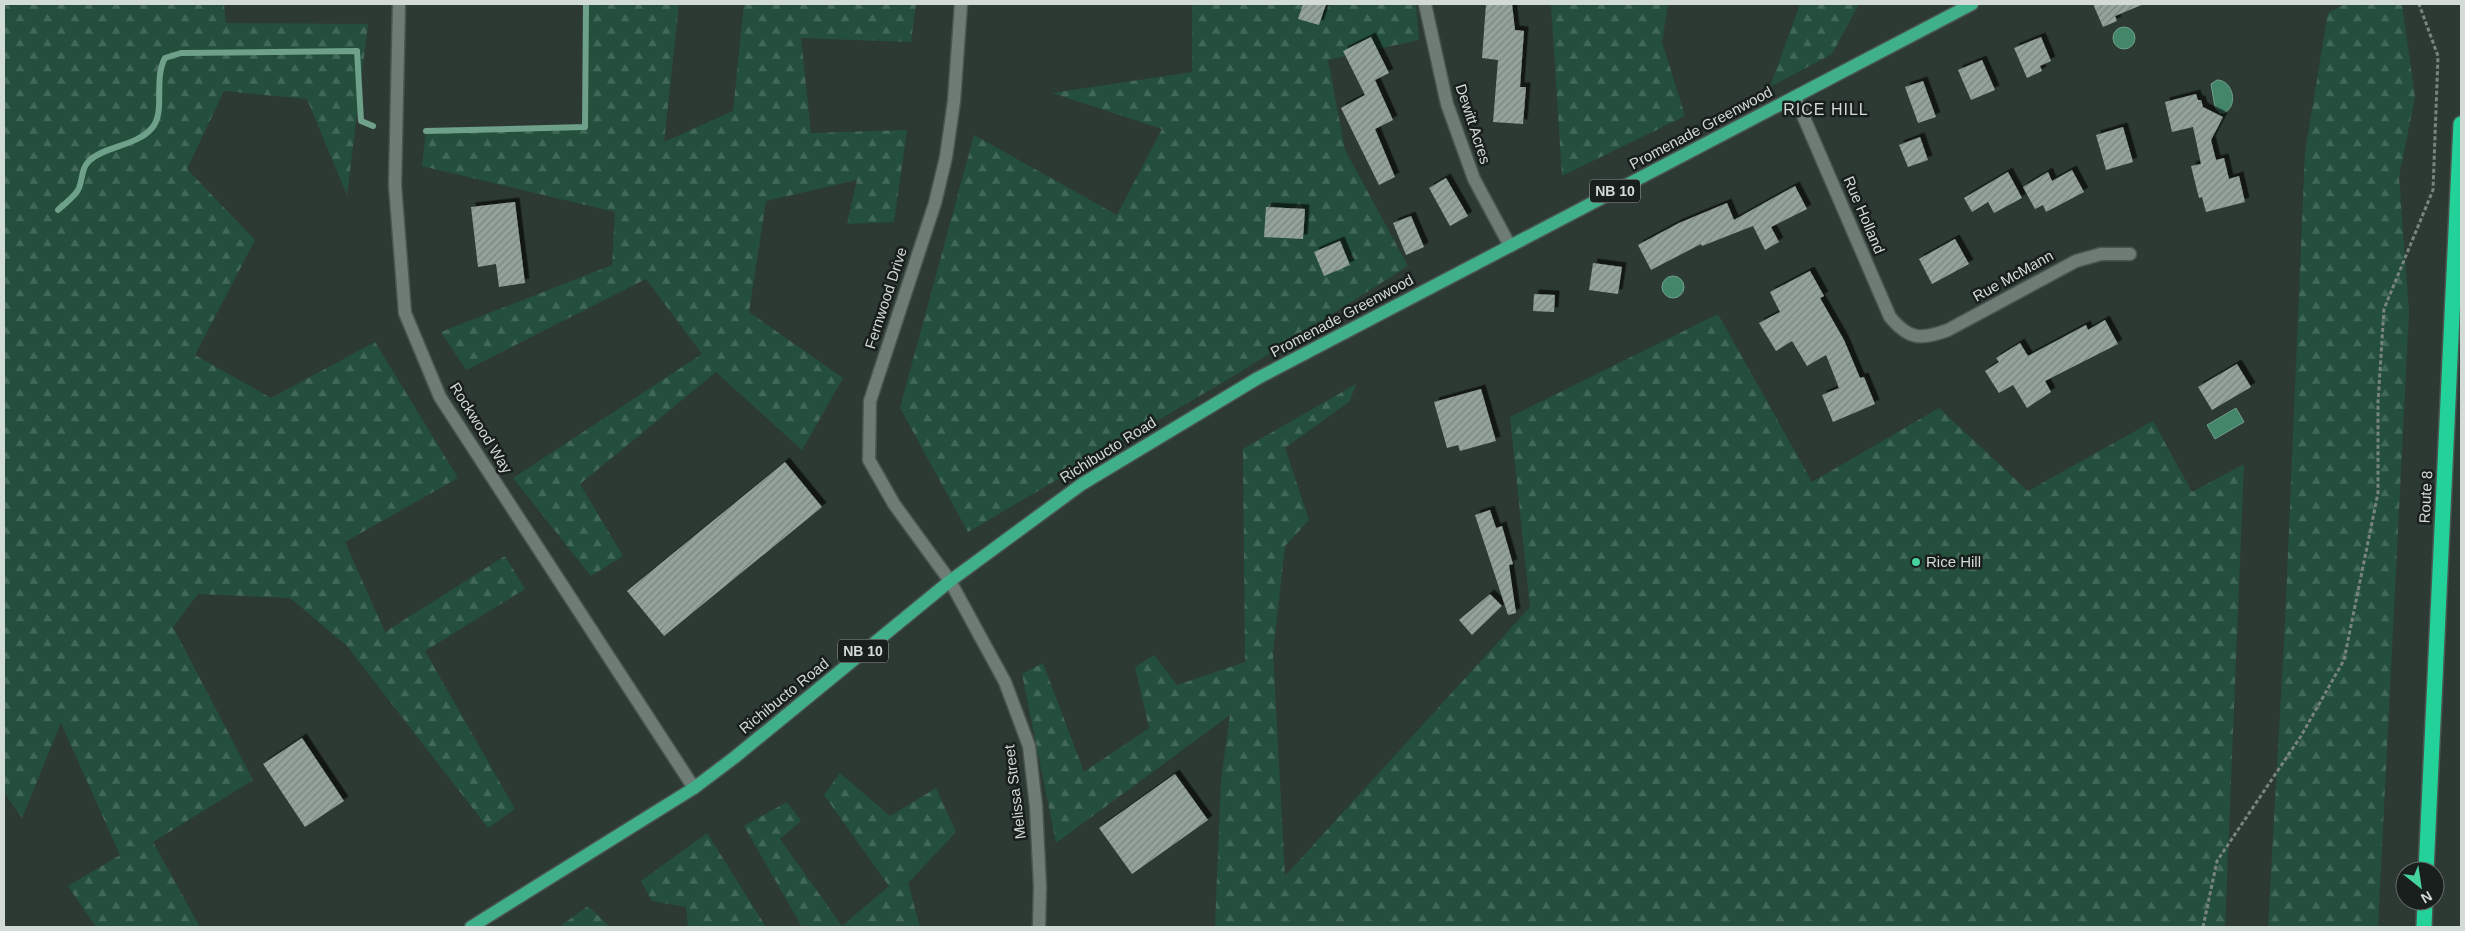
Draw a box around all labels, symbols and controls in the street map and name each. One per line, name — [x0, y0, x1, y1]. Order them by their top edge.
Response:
street label: Dewitt Acres — [1453, 82, 1494, 166]
street label: Promenade Greenwood — [1626, 83, 1775, 172]
district label: RICE HILL — [1783, 101, 1869, 118]
street label: Rue Holland — [1841, 173, 1888, 256]
road number: NB 10 — [1590, 180, 1640, 202]
street label: Fernwood Drive — [861, 245, 910, 351]
street label: Rue McMann — [1970, 247, 2056, 305]
street label: Promenade Greenwood — [1267, 271, 1416, 360]
street label: Rockwood Way — [447, 379, 516, 477]
street label: Richibucto Road — [1057, 413, 1159, 486]
street label: Route 8 — [2416, 470, 2435, 524]
place label: Rice Hill — [1926, 553, 1981, 570]
marker: Rice Hill — [1910, 556, 1922, 568]
road number: NB 10 — [838, 640, 888, 662]
street label: Richibucto Road — [736, 654, 832, 737]
street label: Melissa Street — [1000, 743, 1029, 840]
north arrow — [2395, 861, 2445, 911]
text: N — [2418, 888, 2435, 907]

